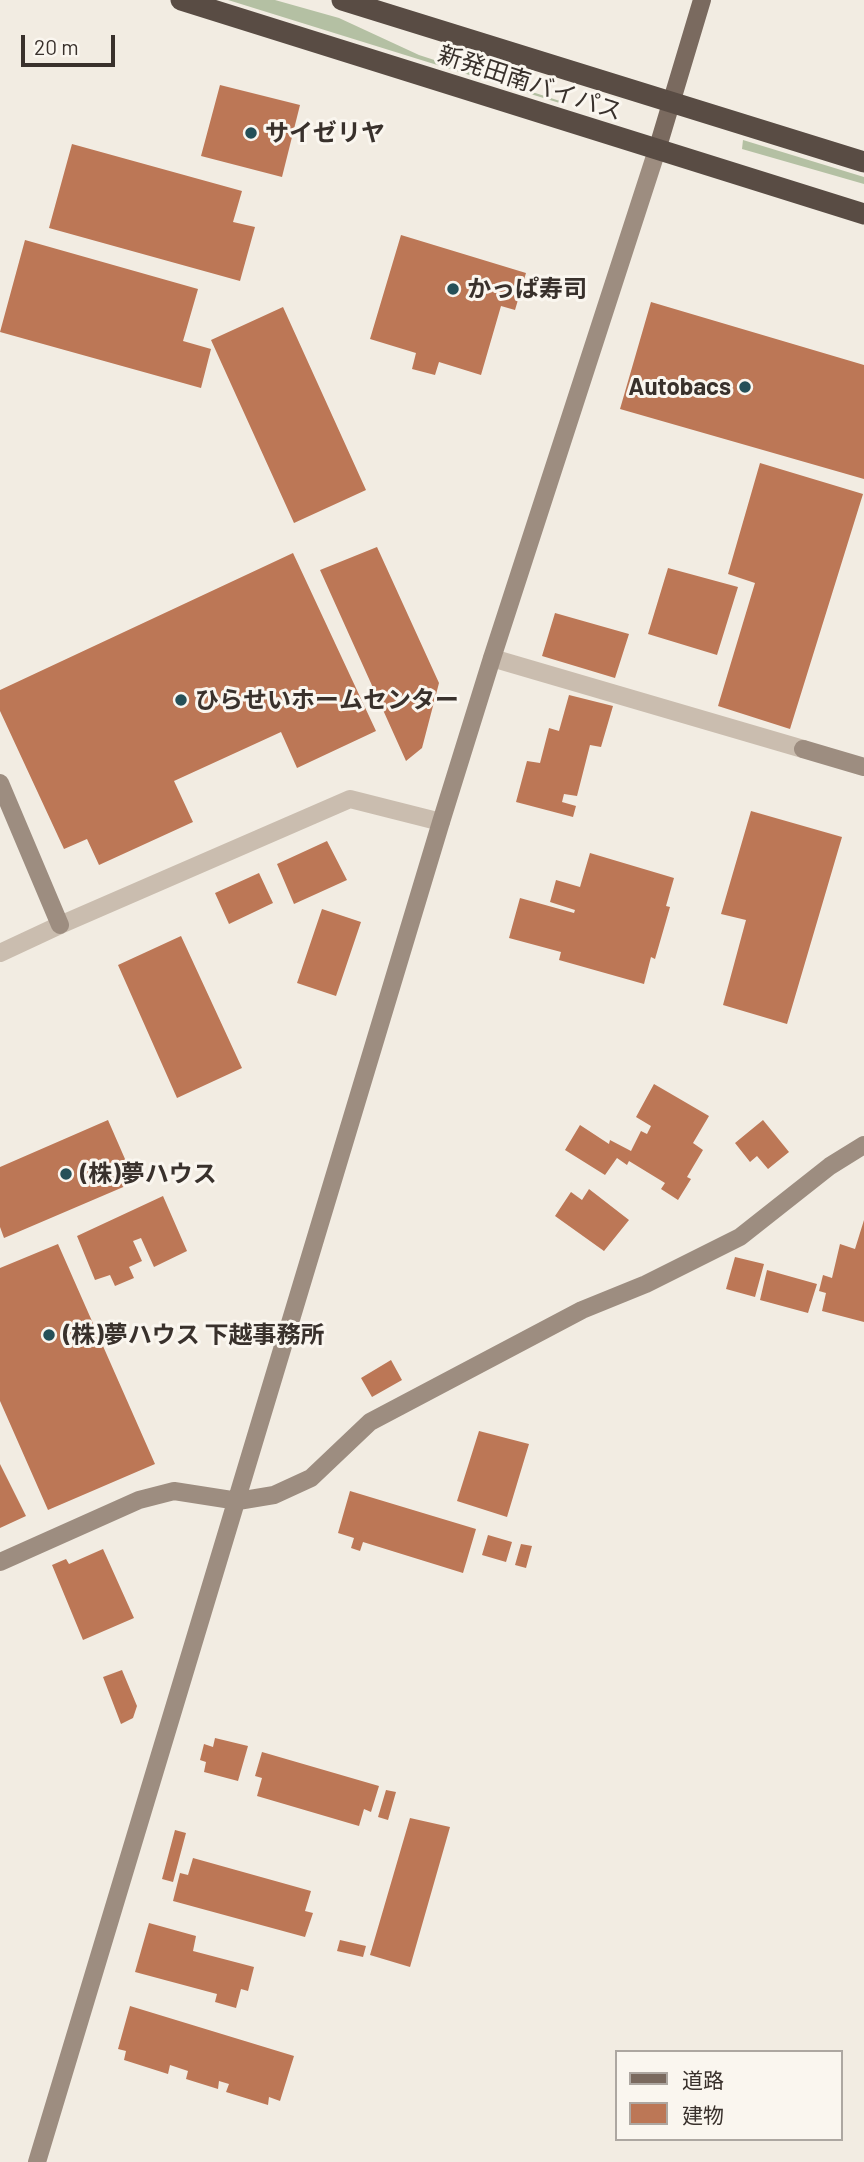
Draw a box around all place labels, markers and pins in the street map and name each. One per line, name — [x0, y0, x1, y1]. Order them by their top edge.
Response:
place label: サイゼリヤ — [265, 119, 385, 147]
marker: サイゼリヤ — [243, 125, 259, 141]
place label: かっぱ寿司 — [467, 275, 587, 303]
marker: かっぱ寿司 — [445, 281, 461, 297]
place label: Autobacs — [628, 373, 731, 401]
marker: Autobacs — [737, 379, 753, 395]
place label: ひらせいホームセンター — [195, 686, 459, 714]
marker: ひらせいホームセンター — [173, 692, 189, 708]
place label: (株)夢ハウス — [80, 1160, 217, 1188]
marker: (株)夢ハウス — [58, 1166, 74, 1182]
place label: (株)夢ハウス 下越事務所 — [63, 1321, 324, 1349]
marker: (株)夢ハウス 下越事務所 — [41, 1327, 57, 1343]

